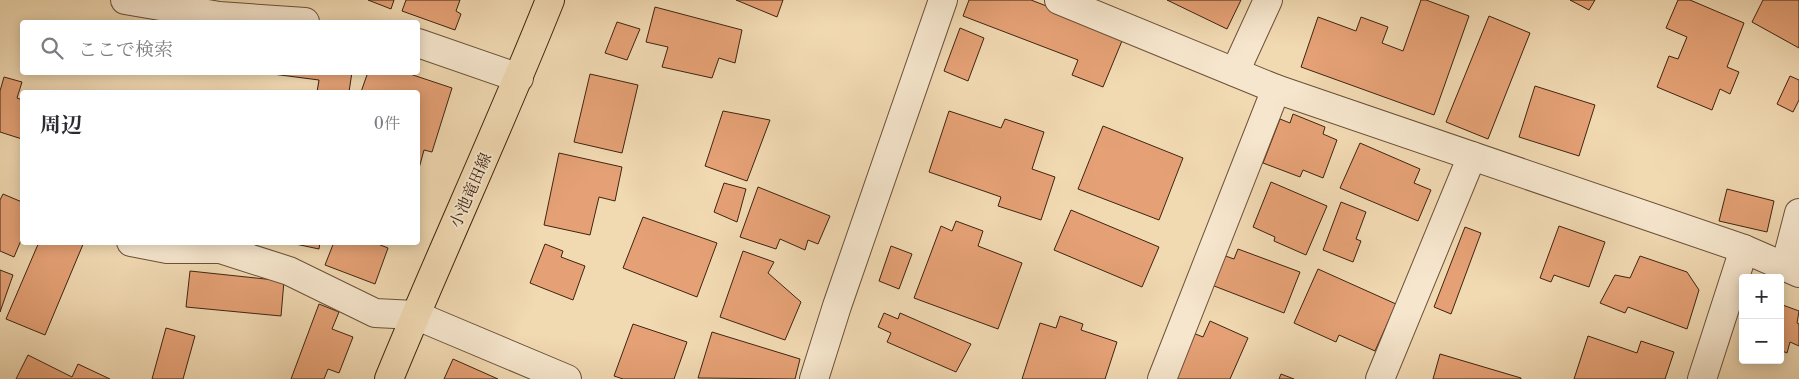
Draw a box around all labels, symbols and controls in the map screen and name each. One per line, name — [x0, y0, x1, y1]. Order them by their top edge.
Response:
search box — [20, 20, 420, 75]
icon: search — [38, 34, 66, 62]
text: ここで検索 — [78, 38, 173, 61]
text: 周辺 — [40, 112, 82, 137]
text: 0件 — [374, 113, 400, 133]
street label: 小池竜田線 — [445, 149, 495, 231]
map controls — [1739, 274, 1784, 364]
button: + — [1739, 274, 1784, 319]
button: − — [1739, 319, 1784, 364]

